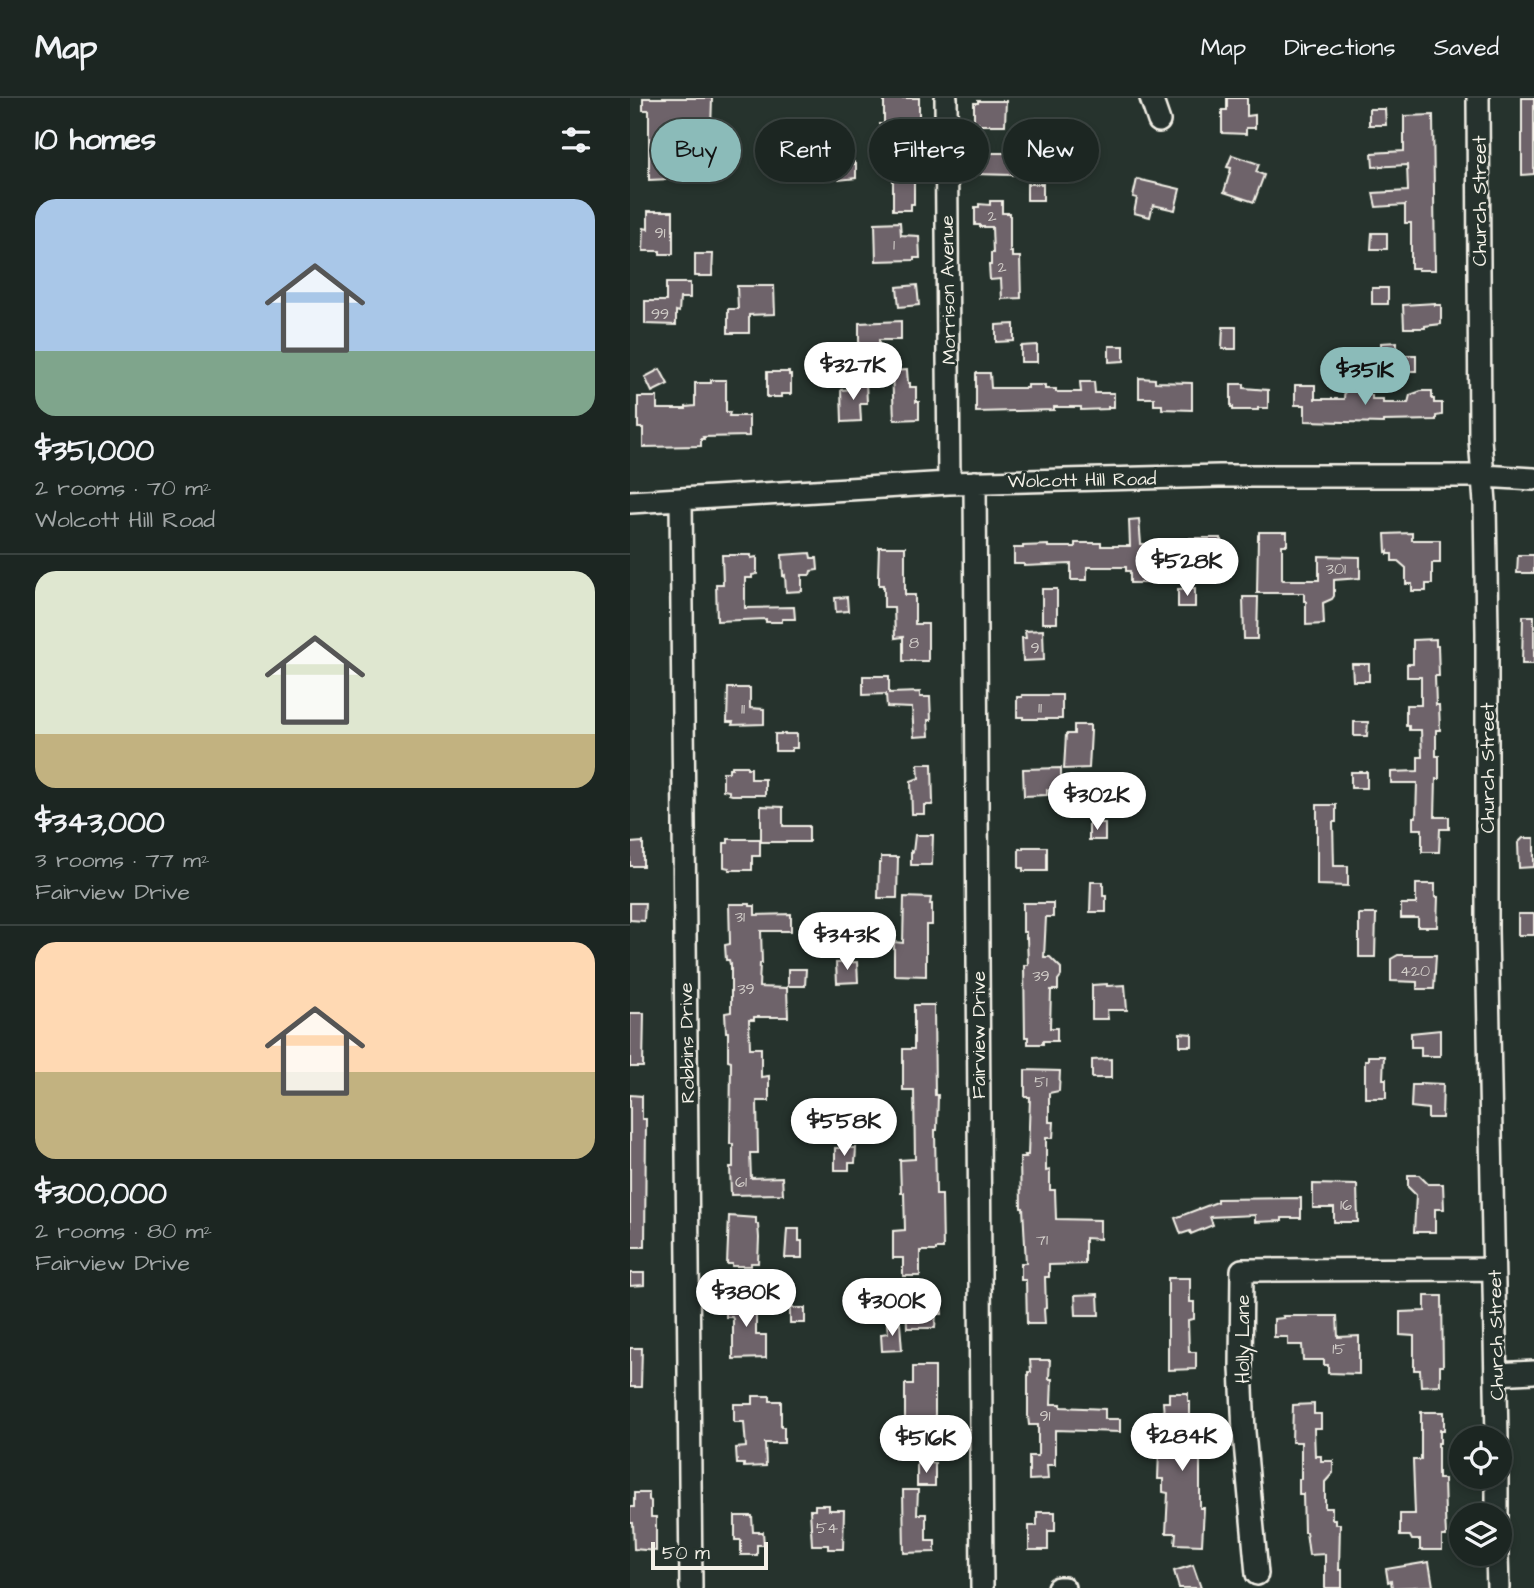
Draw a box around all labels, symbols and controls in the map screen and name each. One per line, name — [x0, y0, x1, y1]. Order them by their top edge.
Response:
text: Map — [35, 25, 97, 71]
text: Map — [1201, 31, 1246, 65]
text: Directions — [1284, 31, 1396, 65]
text: Saved — [1434, 31, 1499, 65]
text: 10 homes — [35, 119, 156, 161]
chip: Buy — [651, 119, 741, 182]
chip: Rent — [755, 119, 855, 182]
chip: Filters — [869, 119, 989, 182]
chip: New — [1003, 119, 1099, 182]
icon: filters — [557, 121, 595, 159]
street label: Church Street — [1467, 135, 1494, 266]
house number: 2 — [987, 205, 997, 227]
street label: Morrison Avenue — [934, 215, 963, 365]
house number: 91 — [654, 222, 666, 244]
house number: 1 — [893, 234, 895, 256]
icon: home — [252, 245, 378, 371]
house number: 2 — [997, 256, 1007, 278]
house number: 99 — [651, 303, 669, 325]
pin: $327K — [804, 342, 902, 402]
pin: $351K — [1316, 348, 1414, 407]
text: $327K — [820, 349, 886, 381]
text: $351K — [1336, 354, 1394, 386]
text: $351,000 — [35, 430, 154, 472]
street label: Wolcott Hill Road — [1007, 466, 1157, 495]
text: 2 rooms · 70 m² — [35, 472, 211, 504]
text: Wolcott Hill Road — [35, 504, 215, 536]
pin: $528K — [1138, 538, 1236, 598]
text: $528K — [1151, 545, 1223, 577]
house number: 301 — [1326, 558, 1346, 580]
icon: home — [252, 617, 378, 743]
house number: 8 — [909, 632, 919, 654]
house number: 9 — [1030, 637, 1040, 659]
house number: 11 — [1038, 697, 1042, 719]
house number: 11 — [741, 698, 745, 720]
street label: Church Street — [1475, 702, 1502, 833]
pin: $302K — [1048, 772, 1146, 832]
text: $302K — [1064, 779, 1130, 811]
text: $343,000 — [35, 802, 165, 844]
text: 3 rooms · 77 m² — [35, 844, 210, 876]
text: Fairview Drive — [35, 876, 190, 908]
house number: 31 — [735, 906, 745, 928]
pin: $343K — [798, 912, 896, 972]
text: $343K — [814, 919, 880, 951]
house number: 420 — [1400, 960, 1430, 982]
house number: 39 — [1032, 965, 1050, 987]
street label: Fairview Drive — [966, 971, 993, 1099]
house number: 39 — [737, 978, 755, 1000]
street label: Robbins Drive — [673, 982, 702, 1104]
icon: home — [252, 988, 378, 1114]
house number: 51 — [1034, 1071, 1048, 1093]
pin: $558K — [795, 1098, 893, 1158]
text: $558K — [807, 1105, 881, 1137]
house number: 61 — [735, 1171, 747, 1193]
text: $300,000 — [35, 1173, 167, 1215]
house number: 16 — [1340, 1194, 1352, 1216]
text: 2 rooms · 80 m² — [35, 1215, 212, 1247]
house number: 71 — [1036, 1229, 1048, 1251]
text: Fairview Drive — [35, 1247, 190, 1279]
street label: Church Street — [1482, 1269, 1511, 1401]
pin: $380K — [697, 1270, 795, 1329]
text: $380K — [712, 1276, 780, 1308]
pin: $300K — [843, 1278, 941, 1338]
text: $300K — [858, 1285, 926, 1317]
street label: Holly Lane — [1230, 1295, 1258, 1383]
house number: 15 — [1332, 1338, 1346, 1360]
house number: 91 — [1039, 1405, 1051, 1427]
pin: $284K — [1133, 1414, 1231, 1473]
pin: $516K — [877, 1416, 975, 1475]
text: $284K — [1147, 1420, 1217, 1452]
text: $516K — [896, 1422, 956, 1454]
map controls — [1449, 1426, 1512, 1566]
button: locate — [1449, 1426, 1512, 1489]
button: layers — [1449, 1503, 1512, 1566]
house number: 54 — [816, 1517, 838, 1539]
scale bar — [651, 1539, 768, 1571]
text: 50 m — [662, 1540, 710, 1567]

